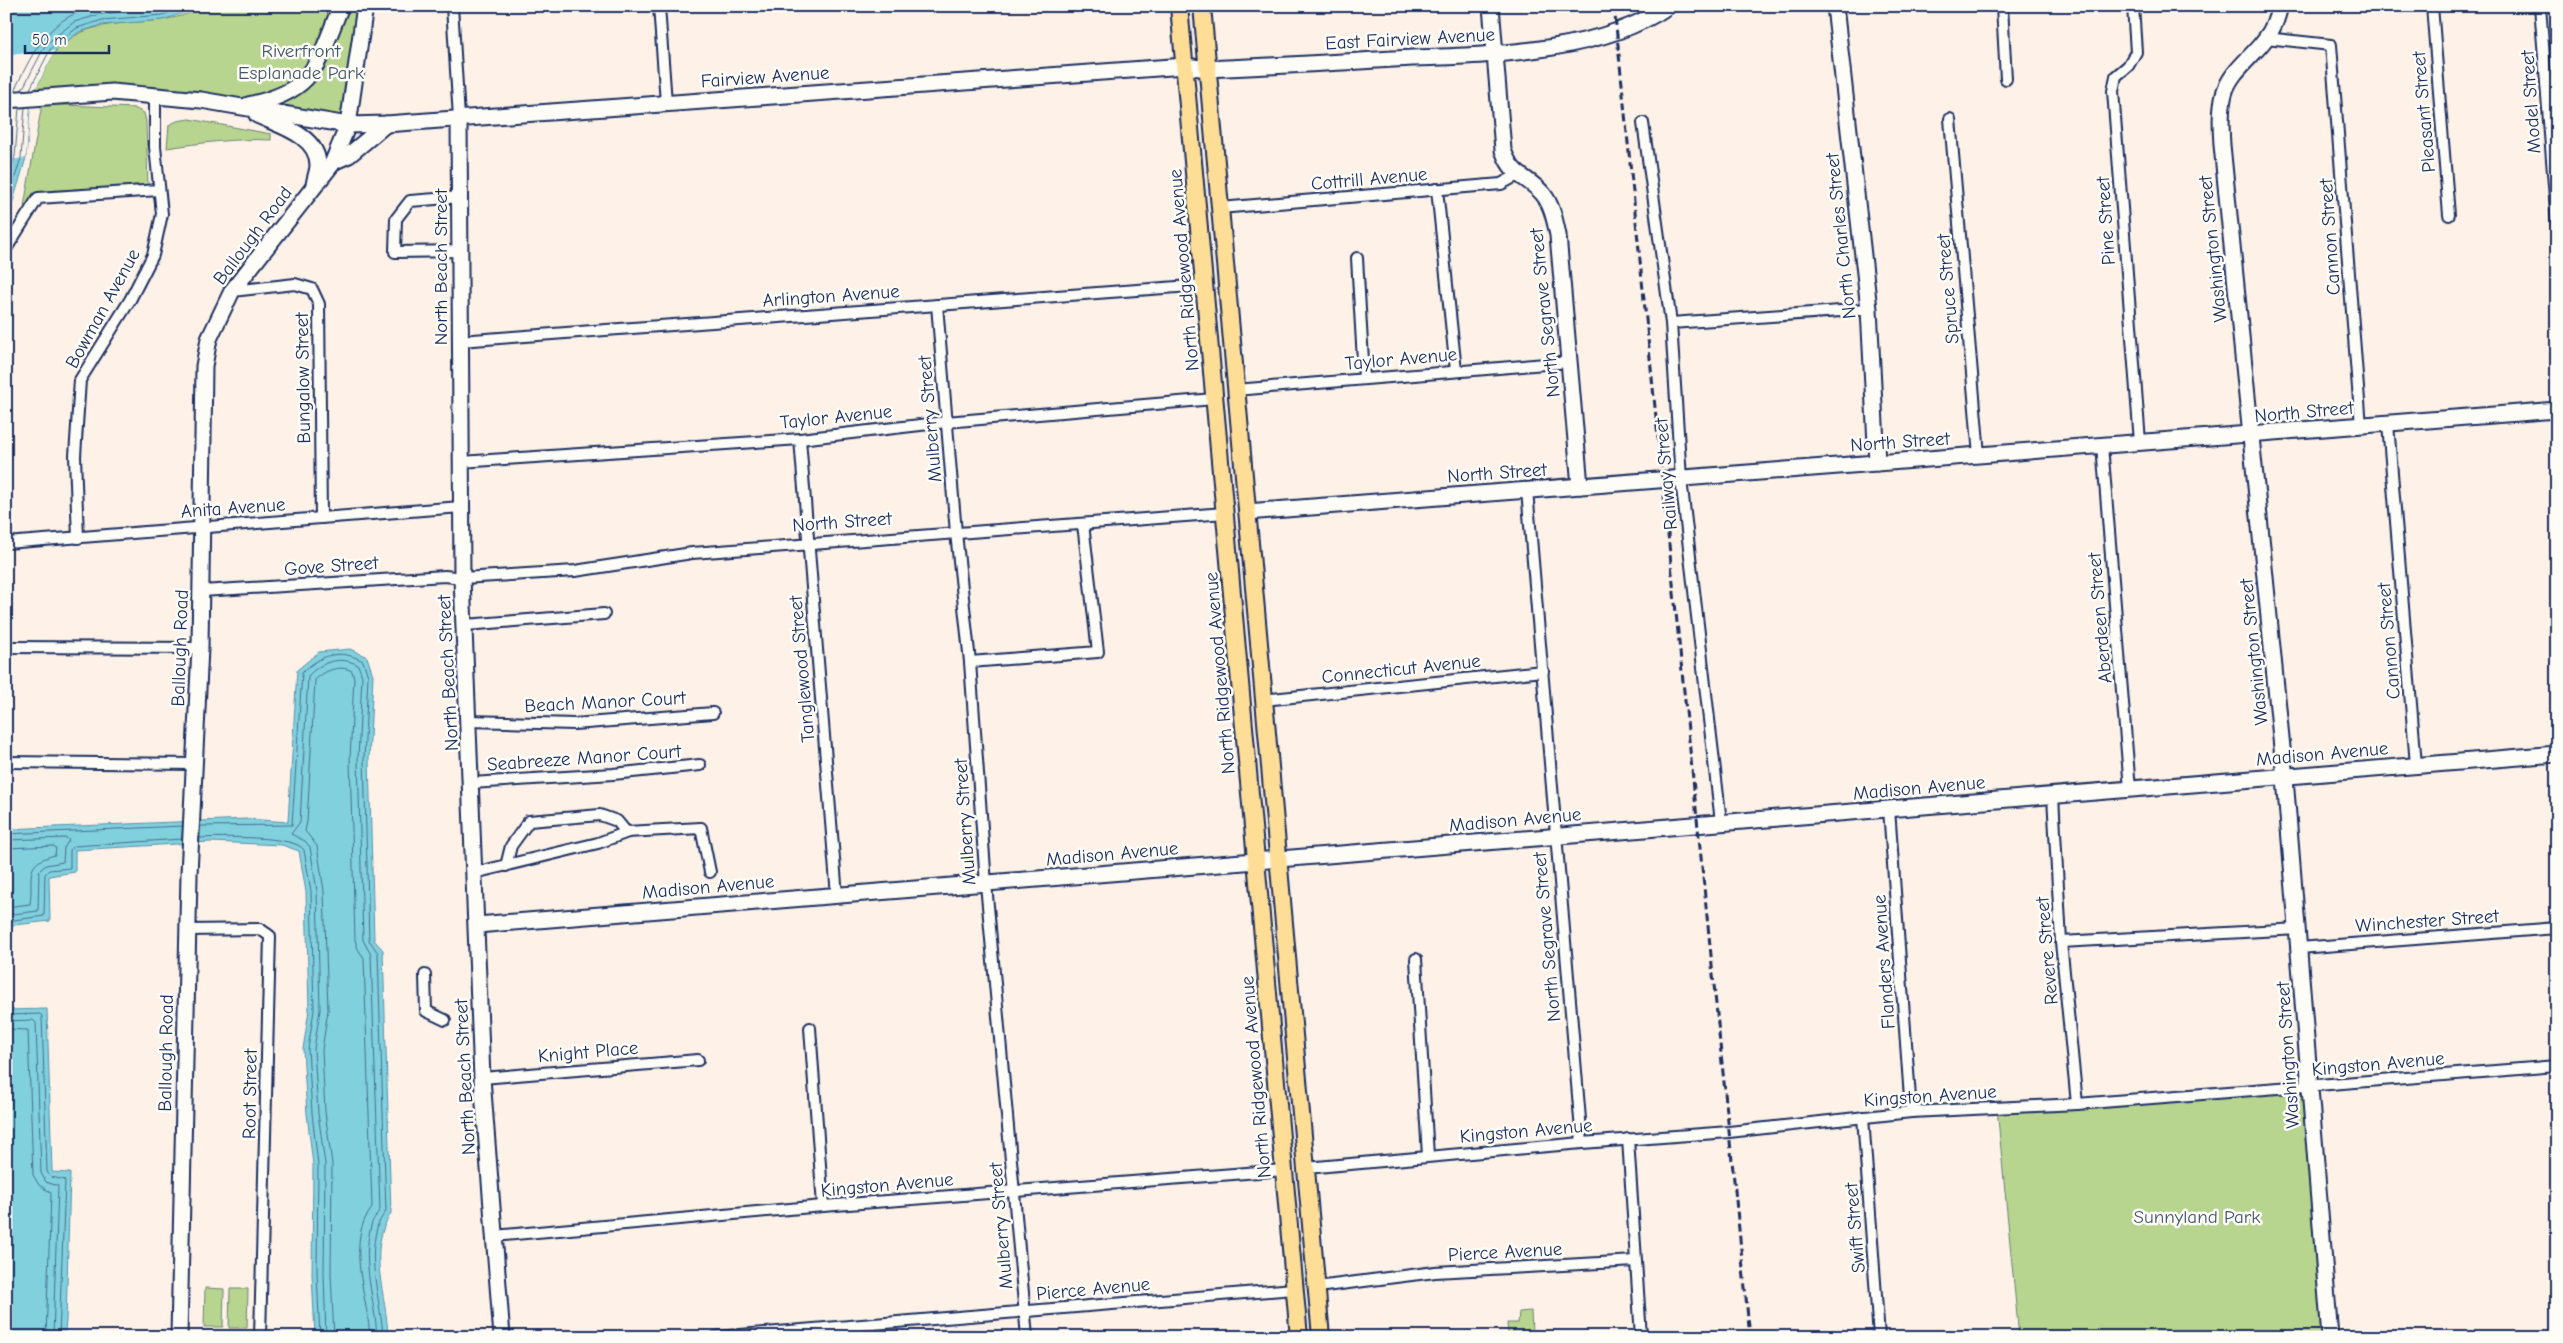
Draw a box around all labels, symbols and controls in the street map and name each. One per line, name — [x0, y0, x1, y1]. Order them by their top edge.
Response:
scale bar — [25, 22, 109, 54]
street label: East Fairview Avenue — [1325, 24, 1495, 54]
text: 50 m — [32, 31, 67, 49]
park label: Riverfront Esplanade Park — [238, 40, 365, 84]
street label: Model Street — [2516, 49, 2546, 154]
street label: Pleasant Street — [2408, 50, 2440, 173]
street label: Fairview Avenue — [700, 62, 830, 92]
street label: North Charles Street — [1821, 151, 1861, 320]
street label: Cottrill Avenue — [1310, 163, 1428, 195]
street label: North Ridgewood Avenue — [1164, 168, 1204, 372]
street label: Washington Street — [2194, 174, 2232, 323]
street label: Pine Street — [2092, 175, 2120, 266]
street label: Cannon Street — [2315, 177, 2345, 296]
street label: Ballough Road — [209, 182, 297, 289]
street label: North Beach Street — [430, 188, 452, 345]
street label: North Segrave Street — [1525, 227, 1565, 399]
street label: Spruce Street — [1932, 232, 1964, 345]
street label: Bowman Avenue — [61, 245, 145, 372]
street label: Arlington Avenue — [762, 280, 900, 312]
street label: Bungalow Street — [291, 312, 315, 444]
street label: Taylor Avenue — [1344, 343, 1458, 375]
street label: Mulberry Street — [913, 354, 946, 483]
street label: North Street — [2253, 397, 2355, 427]
street label: Taylor Avenue — [779, 400, 893, 434]
street label: Railway Street — [1650, 416, 1682, 531]
street label: North Street — [1850, 428, 1951, 456]
street label: North Street — [1447, 459, 1548, 487]
street label: Anita Avenue — [180, 493, 286, 523]
street label: North Street — [792, 508, 893, 536]
street label: Aberdeen Street — [2083, 551, 2117, 684]
street label: Gove Street — [283, 552, 380, 580]
street label: North Ridgewood Avenue — [1200, 571, 1240, 775]
street label: Washington Street — [2235, 577, 2273, 726]
street label: Cannon Street — [2373, 581, 2405, 700]
street label: Ballough Road — [167, 589, 193, 707]
street label: North Beach Street — [433, 594, 463, 752]
street label: Tanglewood Street — [785, 594, 819, 743]
street label: Connecticut Avenue — [1321, 650, 1482, 688]
street label: Beach Manor Court — [524, 687, 687, 717]
street label: Madison Avenue — [2255, 737, 2389, 771]
street label: Seabreeze Manor Court — [486, 740, 682, 776]
street label: Mulberry Street — [950, 757, 980, 886]
street label: Madison Avenue — [1852, 771, 1986, 805]
street label: Madison Avenue — [1448, 803, 1582, 837]
street label: Madison Avenue — [1045, 837, 1179, 871]
street label: North Segrave Street — [1529, 851, 1565, 1023]
street label: Madison Avenue — [641, 870, 775, 904]
street label: Flanders Avenue — [1868, 894, 1900, 1030]
street label: Revere Street — [2031, 895, 2063, 1006]
street label: Winchester Street — [2355, 905, 2500, 937]
street label: North Ridgewood Avenue — [1236, 975, 1276, 1179]
street label: Washington Street — [2272, 980, 2304, 1129]
street label: Ballough Road — [154, 994, 178, 1112]
street label: North Beach Street — [450, 998, 480, 1156]
street label: Knight Place — [537, 1037, 639, 1067]
street label: Kingston Avenue — [2311, 1047, 2445, 1081]
street label: Root Street — [238, 1048, 262, 1139]
street label: Kingston Avenue — [1863, 1080, 1997, 1112]
street label: Kingston Avenue — [1459, 1114, 1593, 1148]
street label: Mulberry Street — [984, 1161, 1017, 1290]
street label: Kingston Avenue — [820, 1168, 954, 1202]
street label: Swift Street — [1840, 1181, 1870, 1274]
park label: Sunnyland Park — [2134, 1206, 2261, 1228]
street label: Pierce Avenue — [1447, 1238, 1563, 1266]
street label: Pierce Avenue — [1035, 1273, 1151, 1305]

